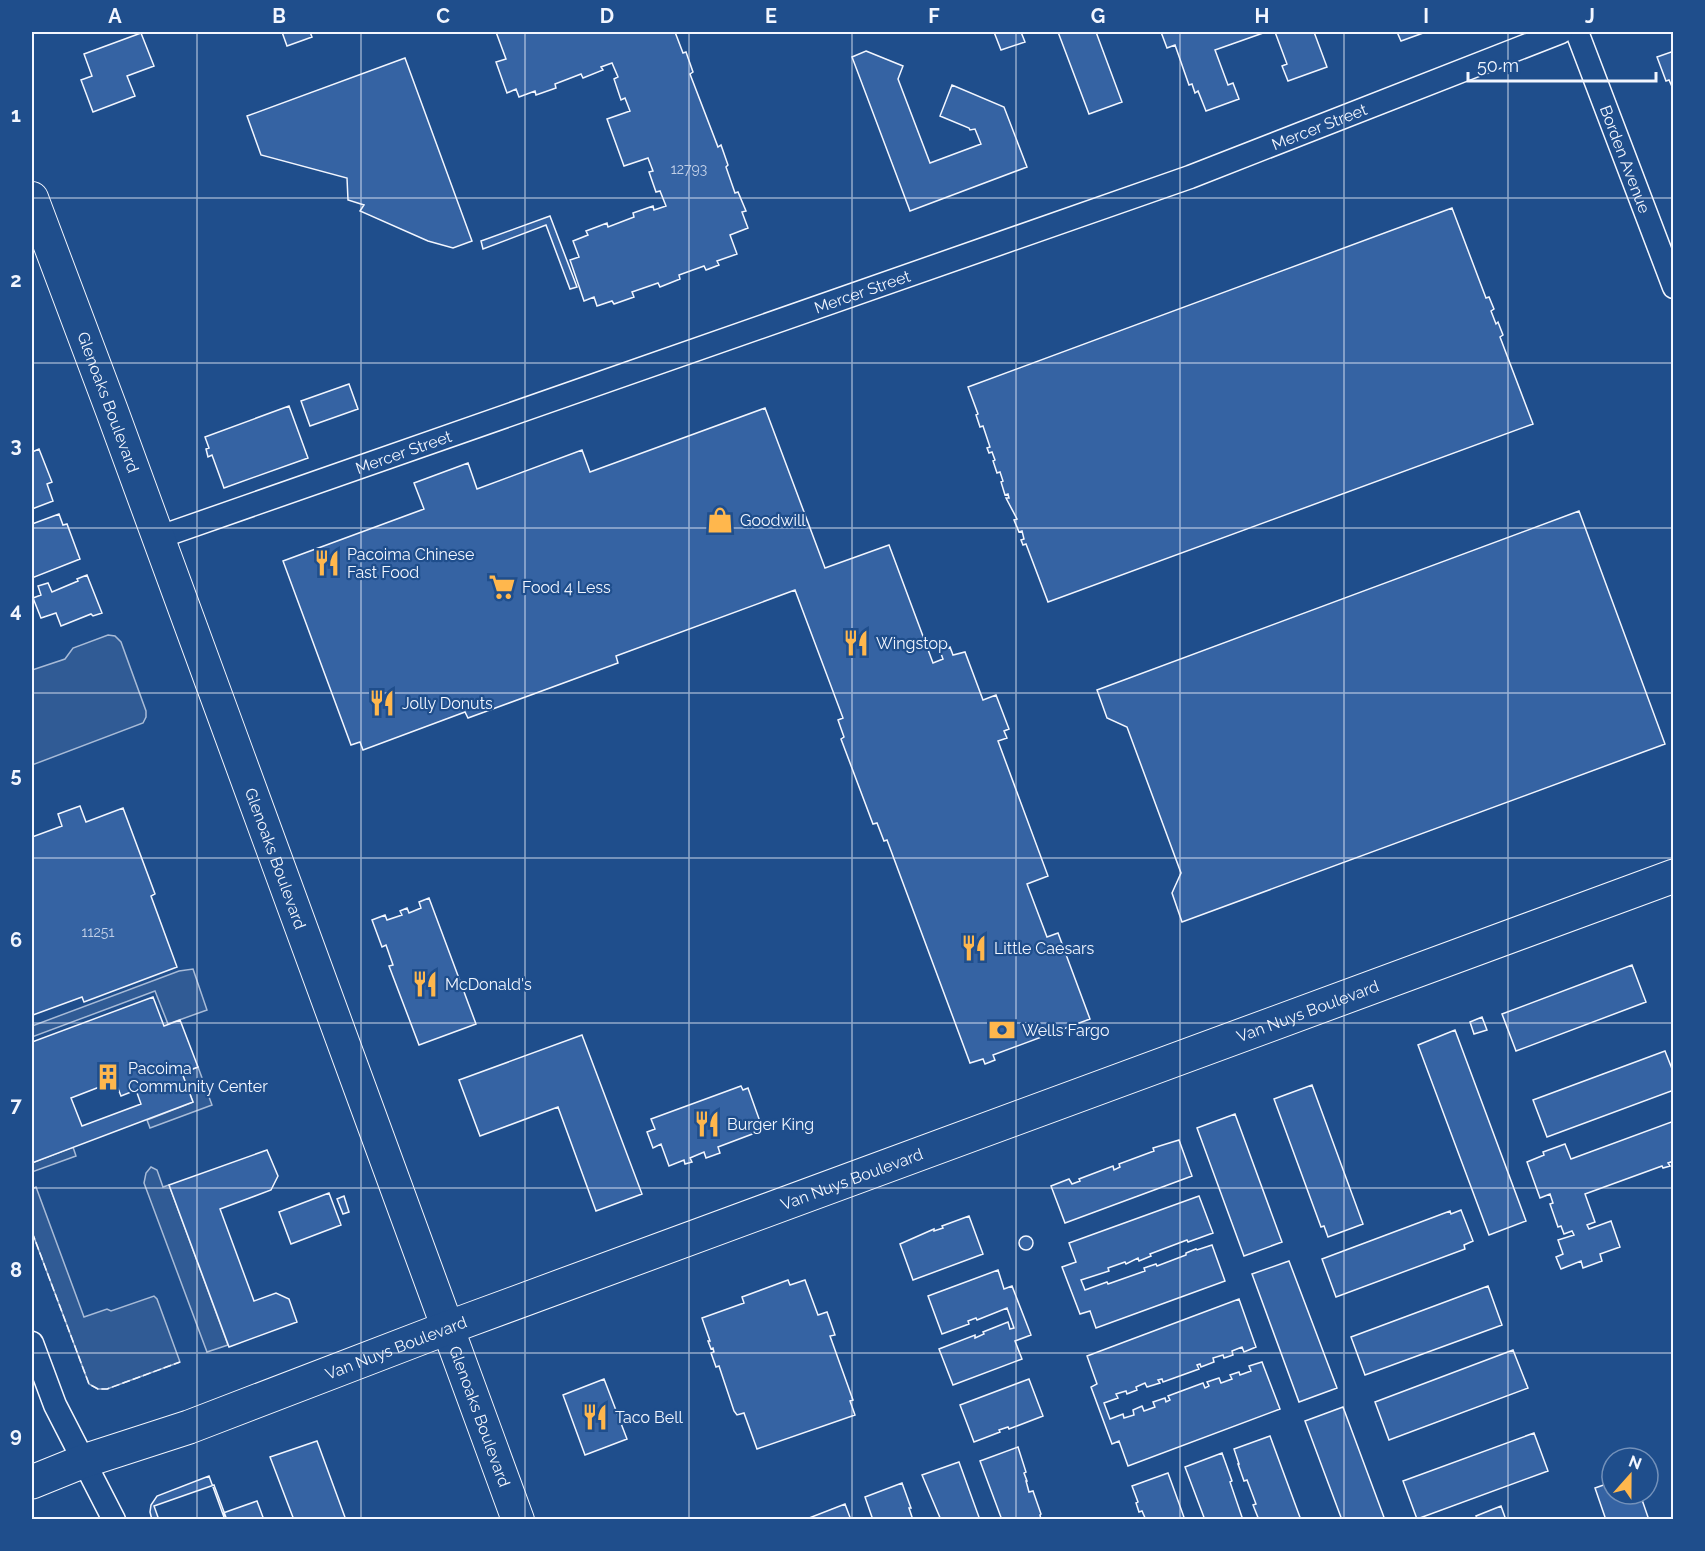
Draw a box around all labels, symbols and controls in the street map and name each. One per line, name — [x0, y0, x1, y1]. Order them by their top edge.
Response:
text: A — [108, 4, 122, 28]
text: B — [272, 4, 286, 28]
text: C — [436, 4, 450, 28]
text: D — [600, 4, 614, 28]
text: E — [765, 4, 777, 28]
text: F — [928, 4, 940, 28]
text: G — [1091, 4, 1105, 28]
text: H — [1255, 4, 1269, 28]
text: I — [1423, 4, 1429, 28]
text: J — [1585, 4, 1595, 28]
scale bar — [1468, 45, 1656, 83]
text: 50 m — [1477, 55, 1519, 76]
street label: Mercer Street — [1269, 100, 1370, 154]
text: 1 — [11, 103, 21, 127]
street label: Borden Avenue — [1596, 103, 1654, 216]
house number: 12793 — [671, 161, 707, 177]
street label: Mercer Street — [812, 266, 914, 318]
text: 2 — [10, 268, 22, 292]
street label: Glenoaks Boulevard — [73, 329, 143, 475]
street label: Mercer Street — [353, 427, 455, 478]
text: 3 — [10, 433, 22, 457]
shop icon: Goodwill — [705, 505, 735, 535]
place label: Goodwill — [740, 511, 806, 530]
place label: Pacoima Chinese Fast Food — [347, 545, 474, 582]
restaurant icon: Pacoima Chinese Fast Food — [312, 548, 342, 578]
supermarket icon: Food 4 Less — [487, 572, 517, 602]
place label: Food 4 Less — [522, 578, 611, 597]
text: 4 — [10, 598, 22, 622]
restaurant icon: Wingstop — [841, 628, 871, 658]
place label: Wingstop — [876, 634, 948, 653]
restaurant icon: Jolly Donuts — [367, 688, 397, 718]
place label: Jolly Donuts — [402, 694, 493, 713]
text: 5 — [10, 763, 22, 787]
street label: Glenoaks Boulevard — [241, 785, 310, 932]
house number: 11251 — [82, 924, 114, 940]
text: 6 — [10, 928, 22, 952]
restaurant icon: Little Caesars — [959, 933, 989, 963]
place label: Little Caesars — [994, 939, 1095, 958]
restaurant icon: McDonald's — [410, 969, 440, 999]
place label: McDonald's — [445, 975, 532, 994]
street label: Van Nuys Boulevard — [1234, 977, 1382, 1046]
bank icon: Wells Fargo — [987, 1015, 1017, 1045]
place label: Wells Fargo — [1022, 1021, 1109, 1040]
place label: Pacoima Community Center — [128, 1059, 268, 1096]
building icon: Pacoima Community Center — [93, 1062, 123, 1092]
text: 7 — [10, 1093, 22, 1117]
restaurant icon: Burger King — [692, 1109, 722, 1139]
place label: Burger King — [727, 1115, 814, 1134]
street label: Van Nuys Boulevard — [778, 1145, 926, 1214]
text: 8 — [10, 1258, 22, 1282]
street label: Van Nuys Boulevard — [323, 1313, 469, 1384]
street label: Glenoaks Boulevard — [445, 1343, 514, 1490]
restaurant icon: Taco Bell — [580, 1402, 610, 1432]
place label: Taco Bell — [615, 1408, 684, 1427]
text: 9 — [10, 1423, 22, 1447]
north arrow — [1600, 1446, 1660, 1506]
text: N — [1626, 1451, 1644, 1474]

